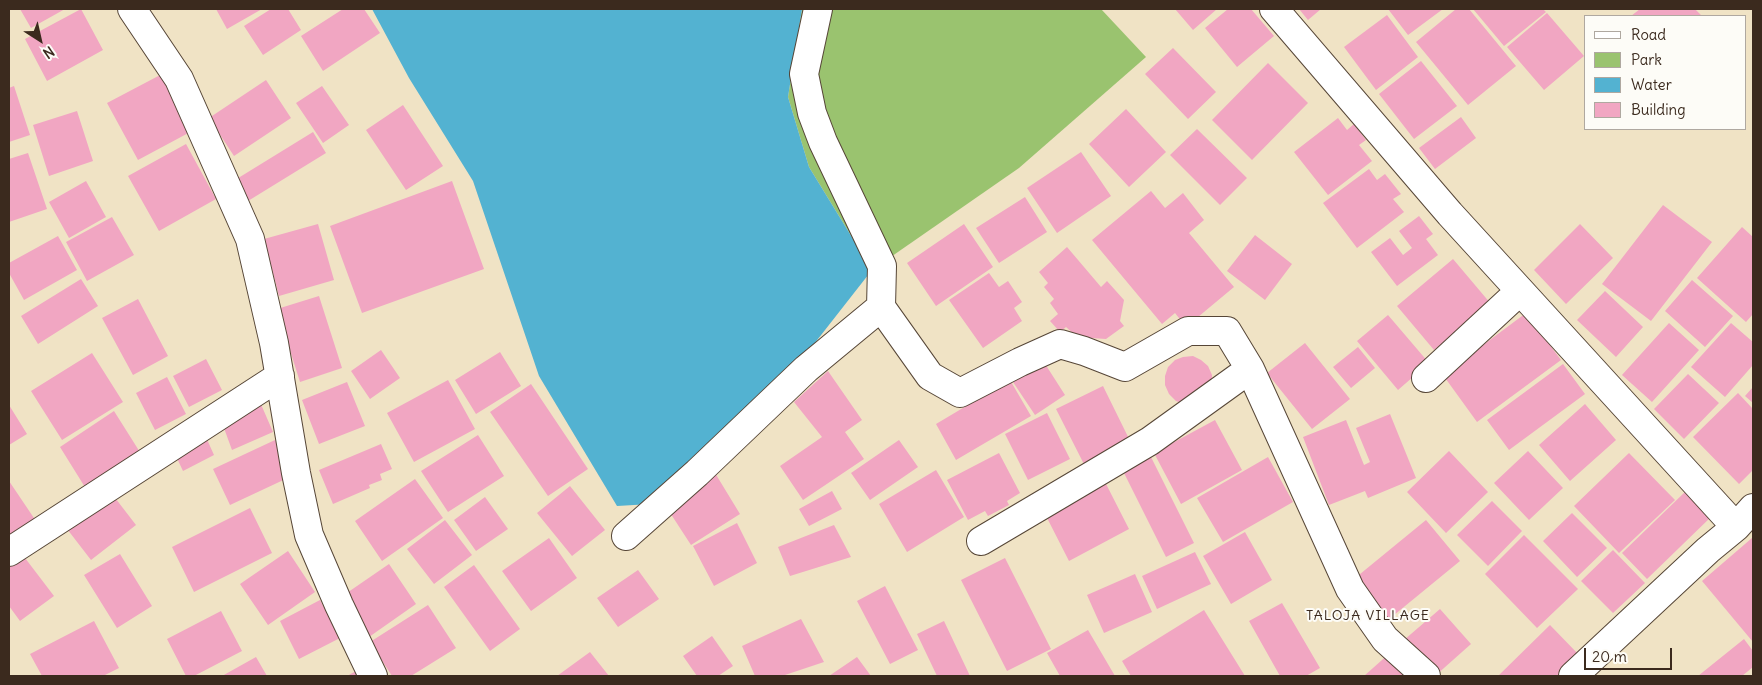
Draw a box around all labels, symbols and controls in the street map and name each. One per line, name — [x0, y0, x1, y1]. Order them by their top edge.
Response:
north arrow — [15, 15, 65, 65]
legend — [1584, 15, 1747, 130]
text: Road — [1631, 25, 1666, 44]
text: N — [39, 42, 58, 62]
text: Park — [1631, 50, 1662, 69]
text: Water — [1631, 75, 1672, 94]
text: Building — [1631, 100, 1686, 119]
district label: TALOJA VILLAGE — [1304, 608, 1432, 624]
scale bar — [1587, 638, 1674, 670]
text: 20 m — [1592, 647, 1627, 666]

